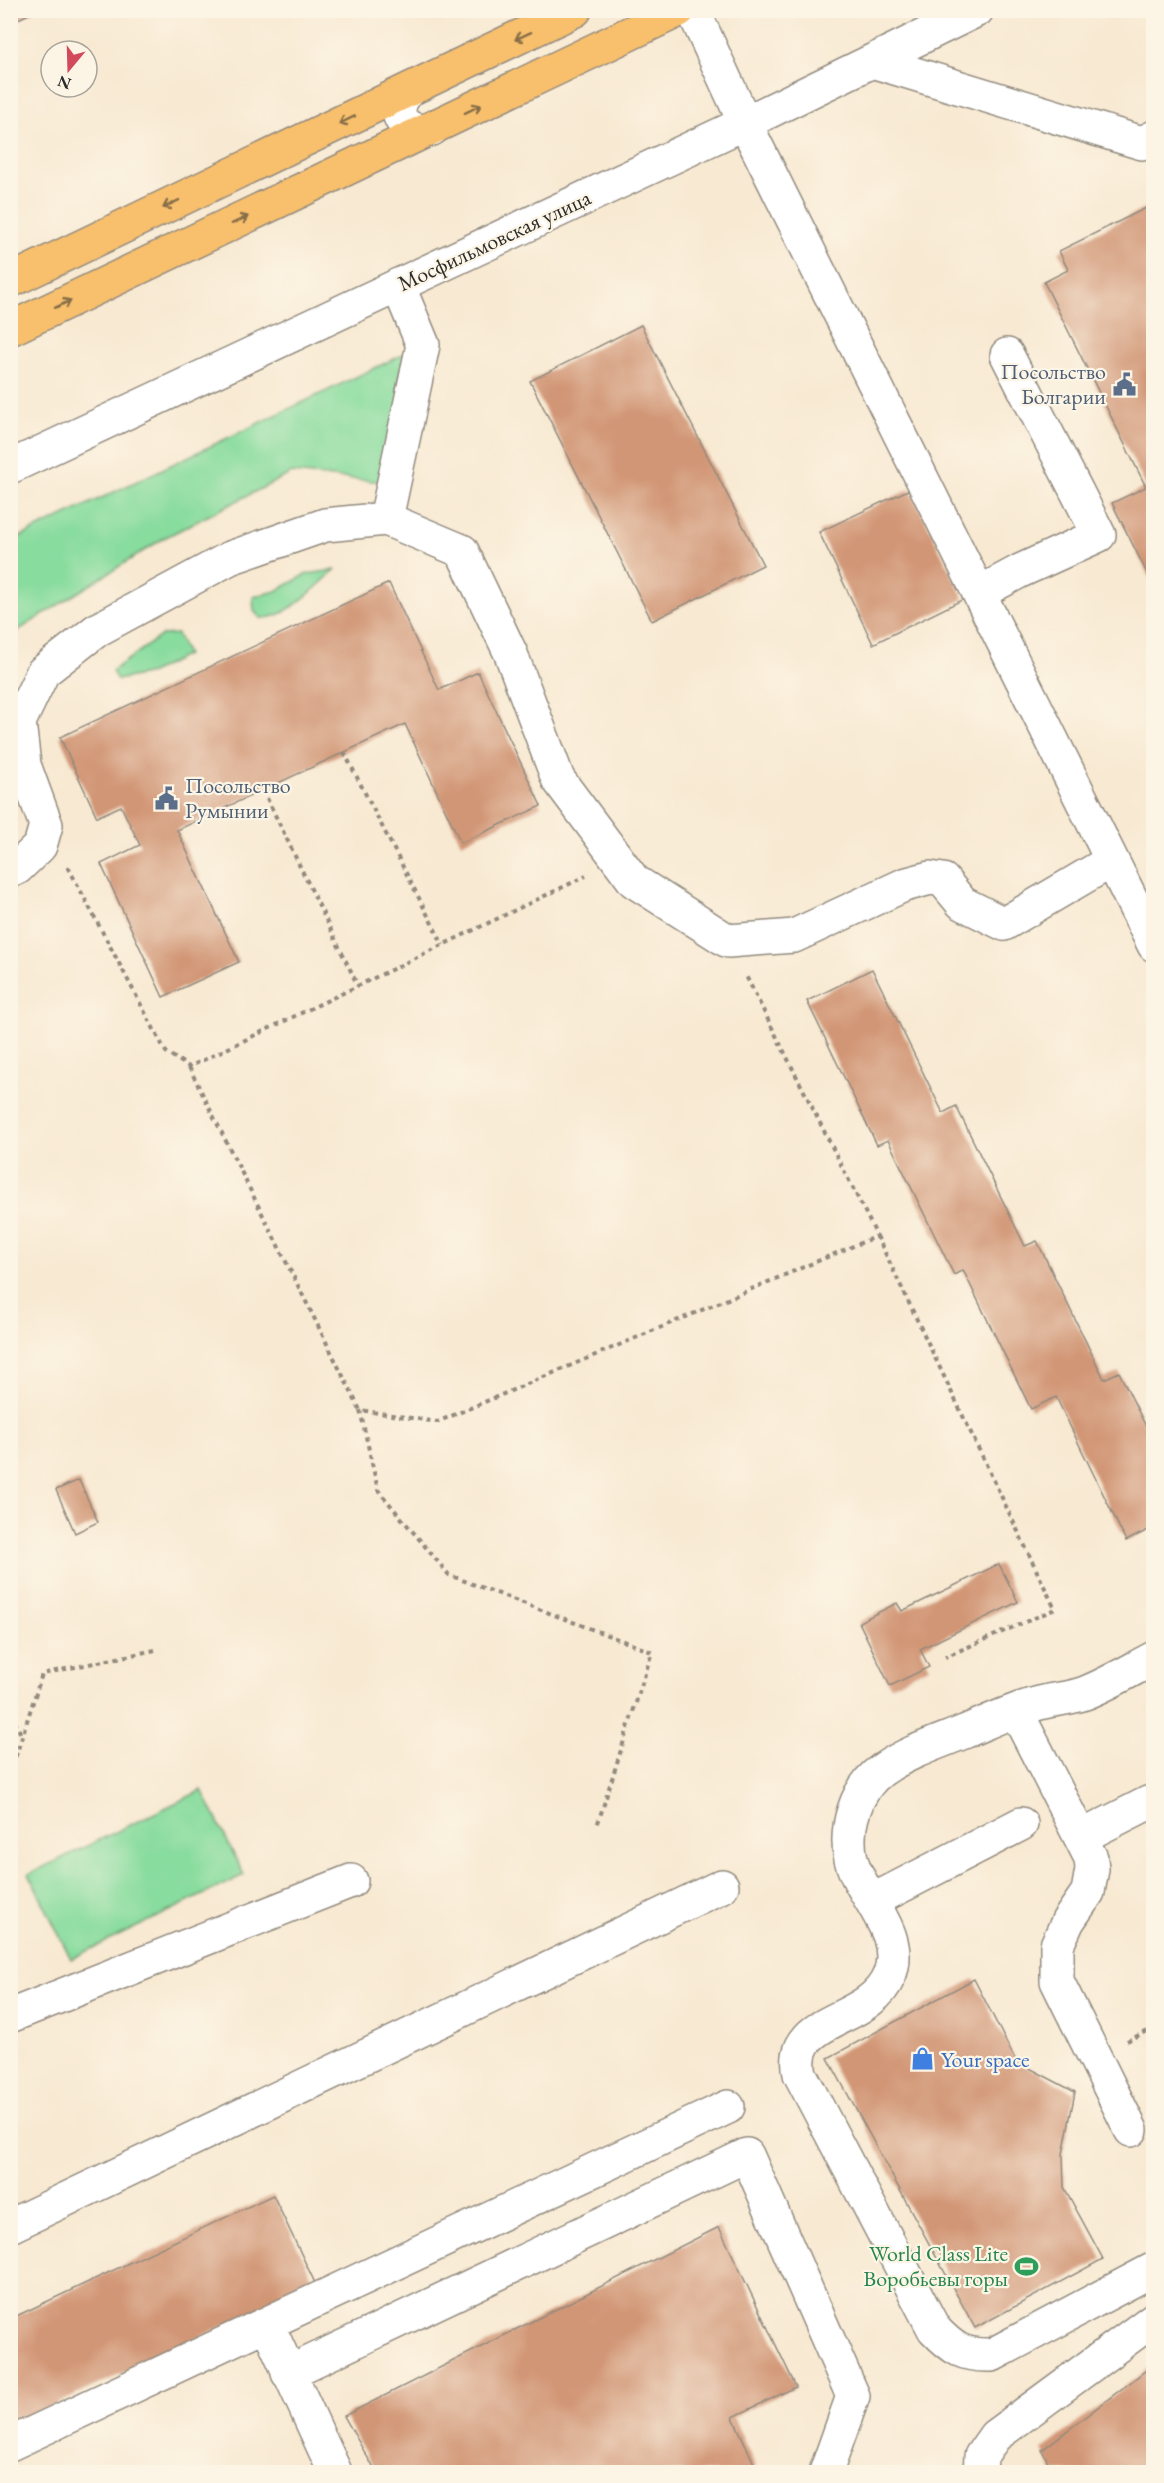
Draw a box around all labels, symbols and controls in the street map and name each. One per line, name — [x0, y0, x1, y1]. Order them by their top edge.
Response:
one-way arrow — [514, 30, 532, 42]
north arrow — [39, 39, 99, 99]
text: N — [55, 71, 74, 95]
one-way arrow — [463, 103, 481, 115]
one-way arrow — [338, 114, 356, 126]
street label: Мосфильмовская улица — [393, 183, 596, 298]
one-way arrow — [162, 199, 180, 210]
one-way arrow — [230, 214, 248, 226]
one-way arrow — [54, 297, 72, 309]
place label: Посольство Болгарии — [1000, 357, 1106, 411]
public building icon: Посольство Болгарии — [1111, 371, 1137, 397]
place label: Посольство Румынии — [185, 771, 291, 825]
public building icon: Посольство Румынии — [154, 785, 180, 811]
place label: Your space — [941, 2045, 1030, 2074]
shop icon: Your space — [910, 2046, 936, 2072]
place label: World Class Lite Воробьевы горы — [863, 2239, 1008, 2293]
sports icon: World Class Lite Воробьевы горы — [1013, 2253, 1039, 2279]

